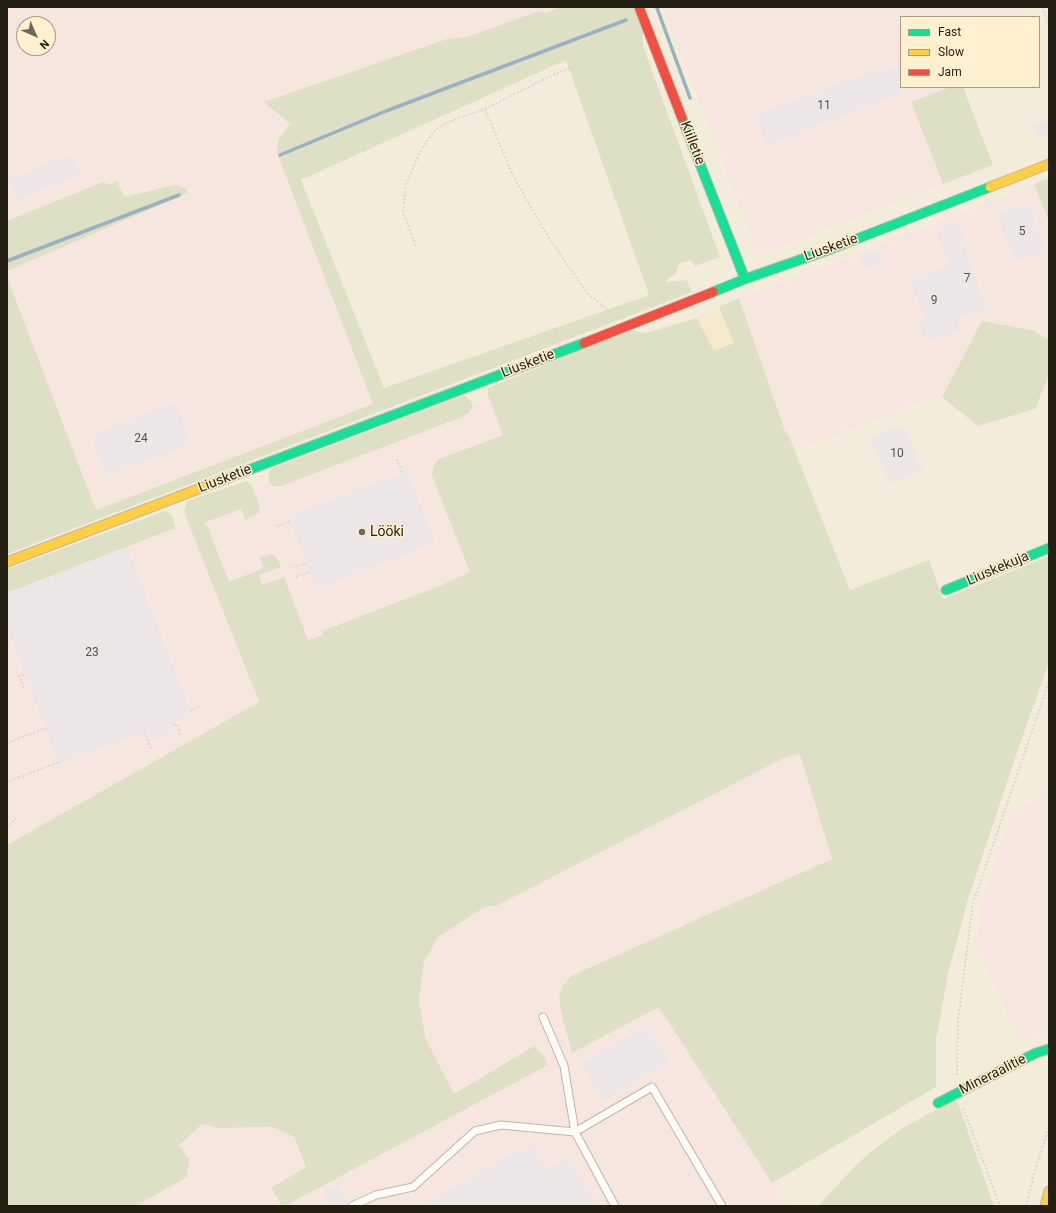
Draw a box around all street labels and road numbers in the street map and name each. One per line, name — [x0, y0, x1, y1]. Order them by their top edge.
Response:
street label: Kiilletie — [676, 119, 708, 167]
street label: Liusketie — [802, 231, 860, 265]
street label: Liusketie — [499, 346, 557, 382]
street label: Liusketie — [196, 461, 254, 497]
street label: Liuskekuja — [964, 548, 1032, 590]
street label: Mineraalitie — [957, 1051, 1029, 1099]

